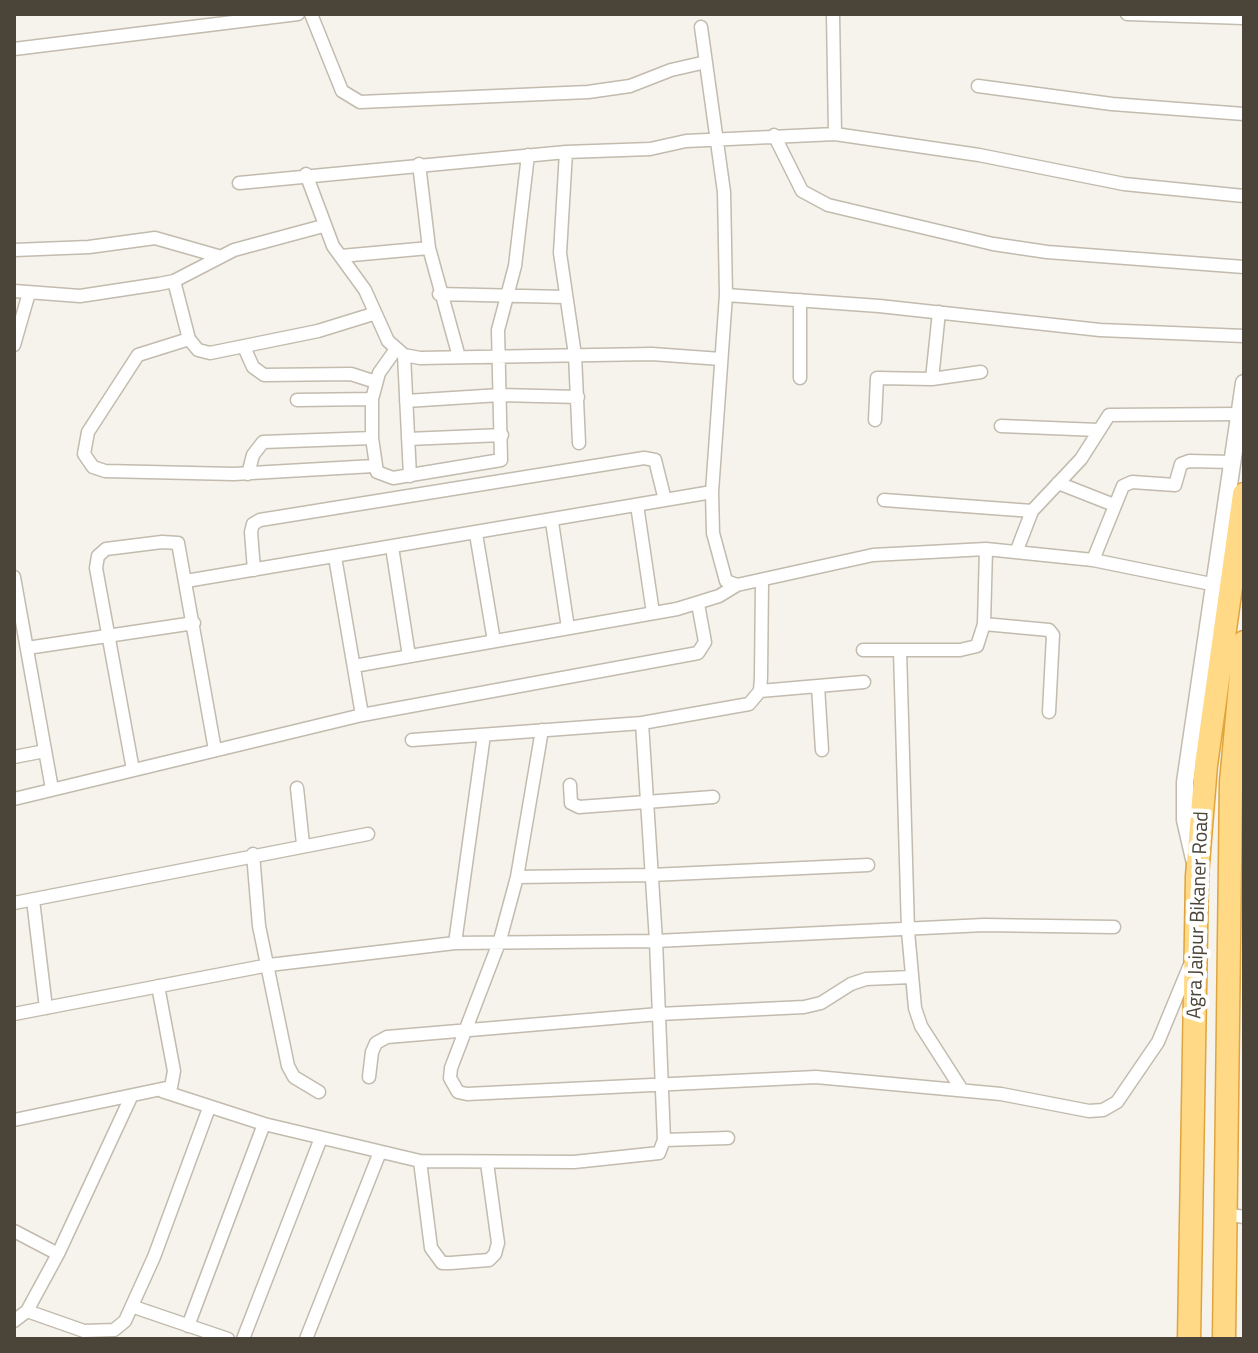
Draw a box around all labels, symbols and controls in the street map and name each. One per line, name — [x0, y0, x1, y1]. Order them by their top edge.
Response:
street label: Agra Jaipur Bikaner Road — [1183, 811, 1215, 1019]

